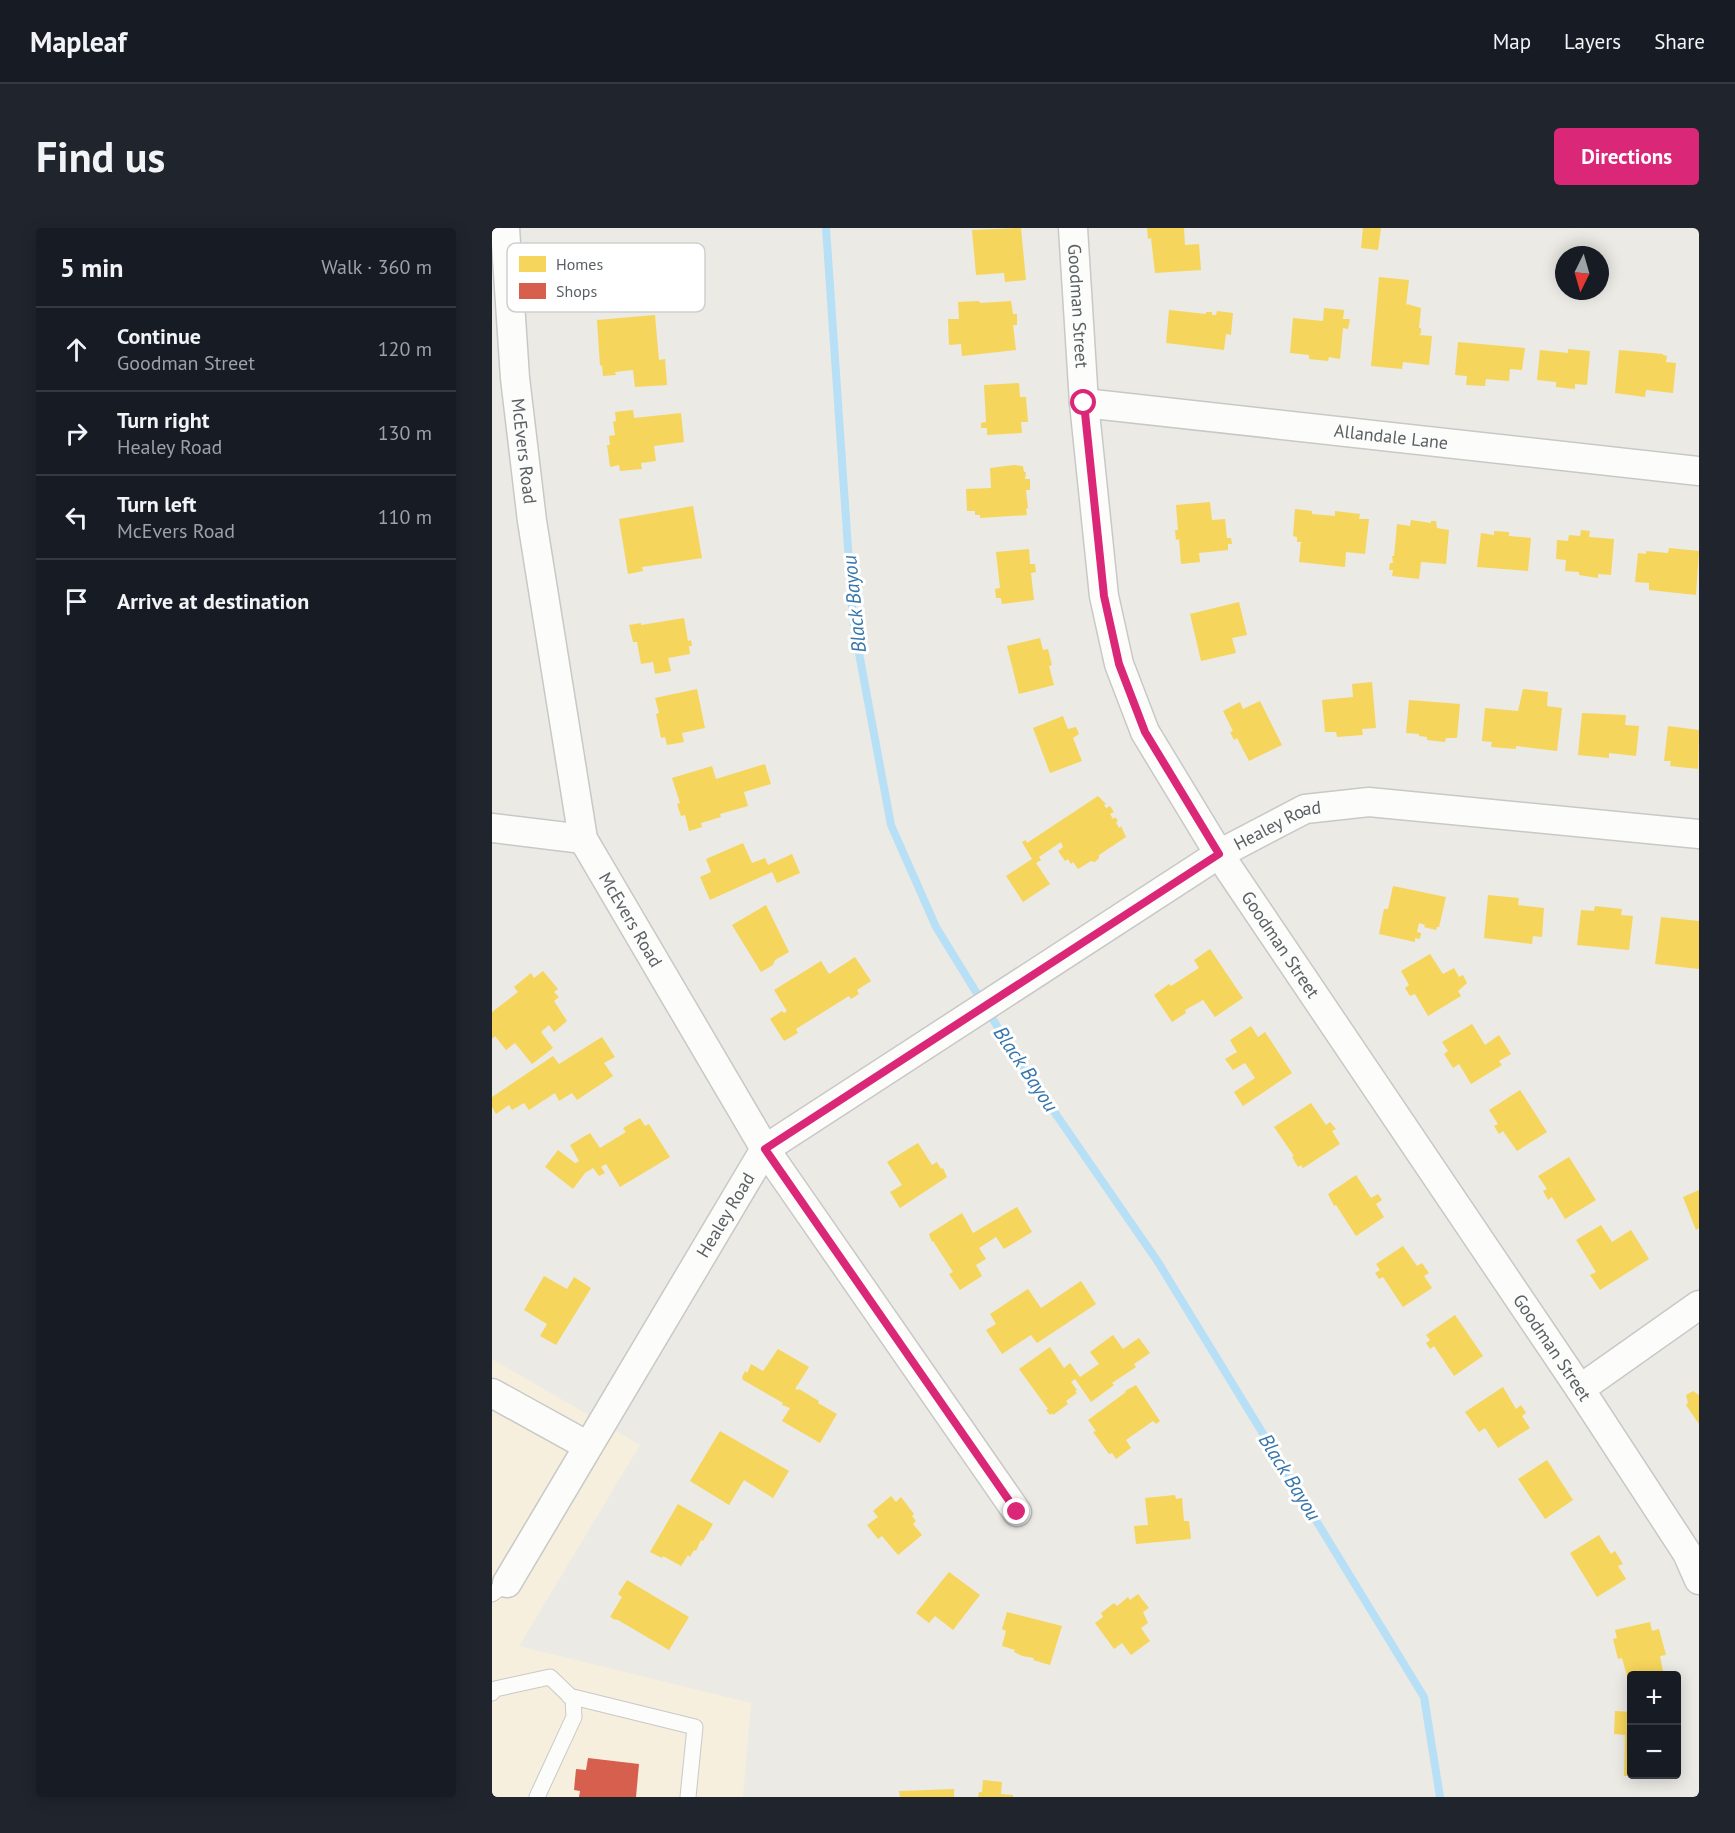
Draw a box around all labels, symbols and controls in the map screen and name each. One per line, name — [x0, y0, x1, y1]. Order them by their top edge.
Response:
text: Mapleaf — [30, 23, 127, 60]
text: Map — [1493, 28, 1531, 55]
text: Layers — [1564, 28, 1621, 55]
text: Share — [1654, 28, 1705, 55]
button: Directions — [1554, 128, 1699, 185]
text: Find us — [36, 129, 165, 184]
legend — [507, 243, 705, 312]
street label: Goodman Street — [1063, 243, 1094, 369]
north arrow — [1555, 246, 1609, 300]
text: 5 min — [60, 251, 123, 284]
text: Walk · 360 m — [321, 254, 432, 280]
text: Homes — [556, 254, 603, 274]
text: Shops — [556, 281, 597, 301]
text: Continue — [117, 322, 201, 350]
icon: ahead — [60, 333, 93, 366]
text: 120 m — [378, 336, 432, 362]
text: Goodman Street — [117, 350, 255, 376]
route start — [1070, 389, 1096, 415]
street label: McEvers Road — [506, 397, 542, 505]
text: Turn right — [117, 406, 209, 434]
icon: right — [60, 417, 93, 450]
street label: Allandale Lane — [1333, 419, 1449, 454]
text: 130 m — [378, 420, 432, 446]
text: Healey Road — [117, 434, 222, 460]
text: Turn left — [117, 490, 197, 518]
icon: left — [60, 501, 93, 534]
text: 110 m — [378, 504, 432, 530]
text: McEvers Road — [117, 518, 235, 544]
water label: Black Bayou — [836, 554, 872, 654]
icon: arrive — [60, 585, 93, 618]
text: Arrive at destination — [117, 587, 309, 615]
street label: Healey Road — [1230, 795, 1322, 855]
street label: McEvers Road — [594, 868, 668, 971]
street label: Goodman Street — [1236, 887, 1325, 1002]
water label: Black Bayou — [988, 1021, 1064, 1117]
street label: Healey Road — [691, 1168, 759, 1262]
street label: Goodman Street — [1508, 1289, 1597, 1405]
water label: Black Bayou — [1253, 1429, 1327, 1525]
route end — [1003, 1498, 1029, 1524]
map controls — [1627, 1671, 1681, 1779]
button: + — [1627, 1671, 1681, 1725]
button: − — [1627, 1725, 1681, 1779]

